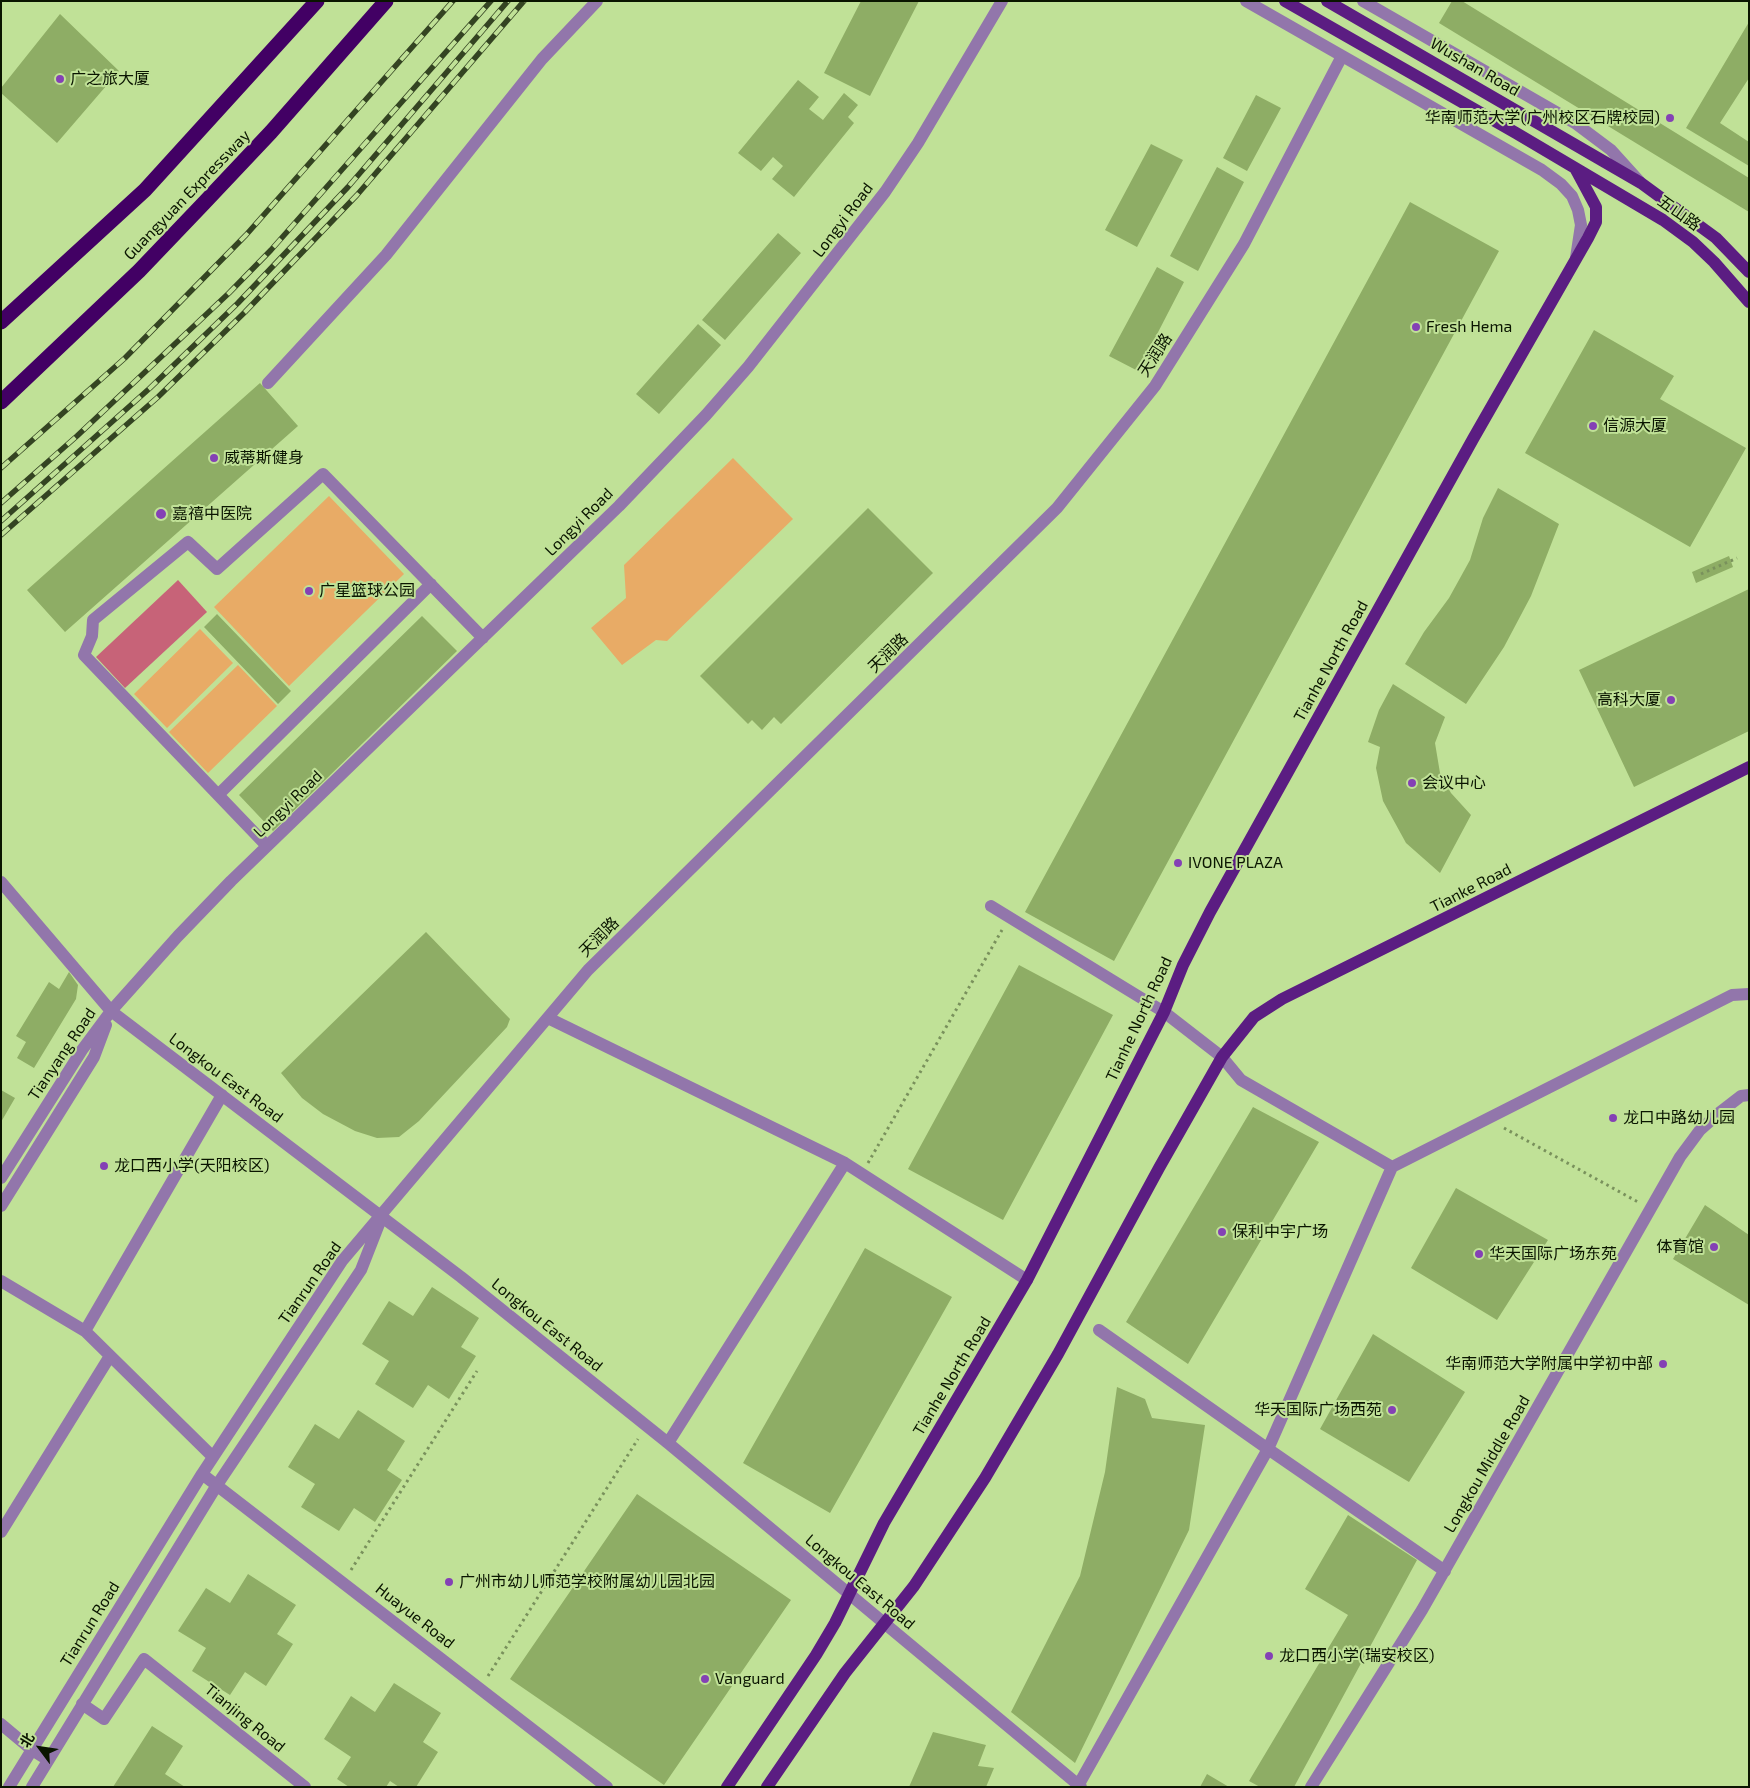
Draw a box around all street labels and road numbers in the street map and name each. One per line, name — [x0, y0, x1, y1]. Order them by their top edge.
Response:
street label: Wushan Road — [1427, 34, 1523, 100]
street label: Guangyuan Expressway — [120, 126, 254, 264]
street label: Longyi Road — [809, 179, 877, 261]
street label: 五山路 — [1654, 191, 1704, 235]
street label: 天润路 — [1134, 330, 1176, 380]
street label: Longyi Road — [541, 484, 617, 560]
street label: Tianhe North Road — [1290, 597, 1372, 725]
street label: 天润路 — [864, 629, 912, 677]
street label: Longyi Road — [250, 766, 326, 842]
street label: Tianke Road — [1427, 859, 1515, 917]
street label: 天润路 — [575, 913, 623, 961]
street label: Tianhe North Road — [1102, 954, 1176, 1084]
street label: Tianyang Road — [24, 1004, 100, 1104]
street label: Longkou East Road — [165, 1029, 287, 1127]
street label: Tianrun Road — [274, 1238, 346, 1328]
street label: Longkou East Road — [488, 1274, 606, 1376]
street label: Tianhe North Road — [909, 1313, 995, 1439]
street label: Longkou Middle Road — [1440, 1392, 1534, 1536]
street label: Longkou East Road — [801, 1530, 919, 1634]
street label: Tianrun Road — [56, 1578, 124, 1670]
street label: Huayue Road — [372, 1579, 458, 1653]
street label: Tianjing Road — [201, 1680, 289, 1756]

